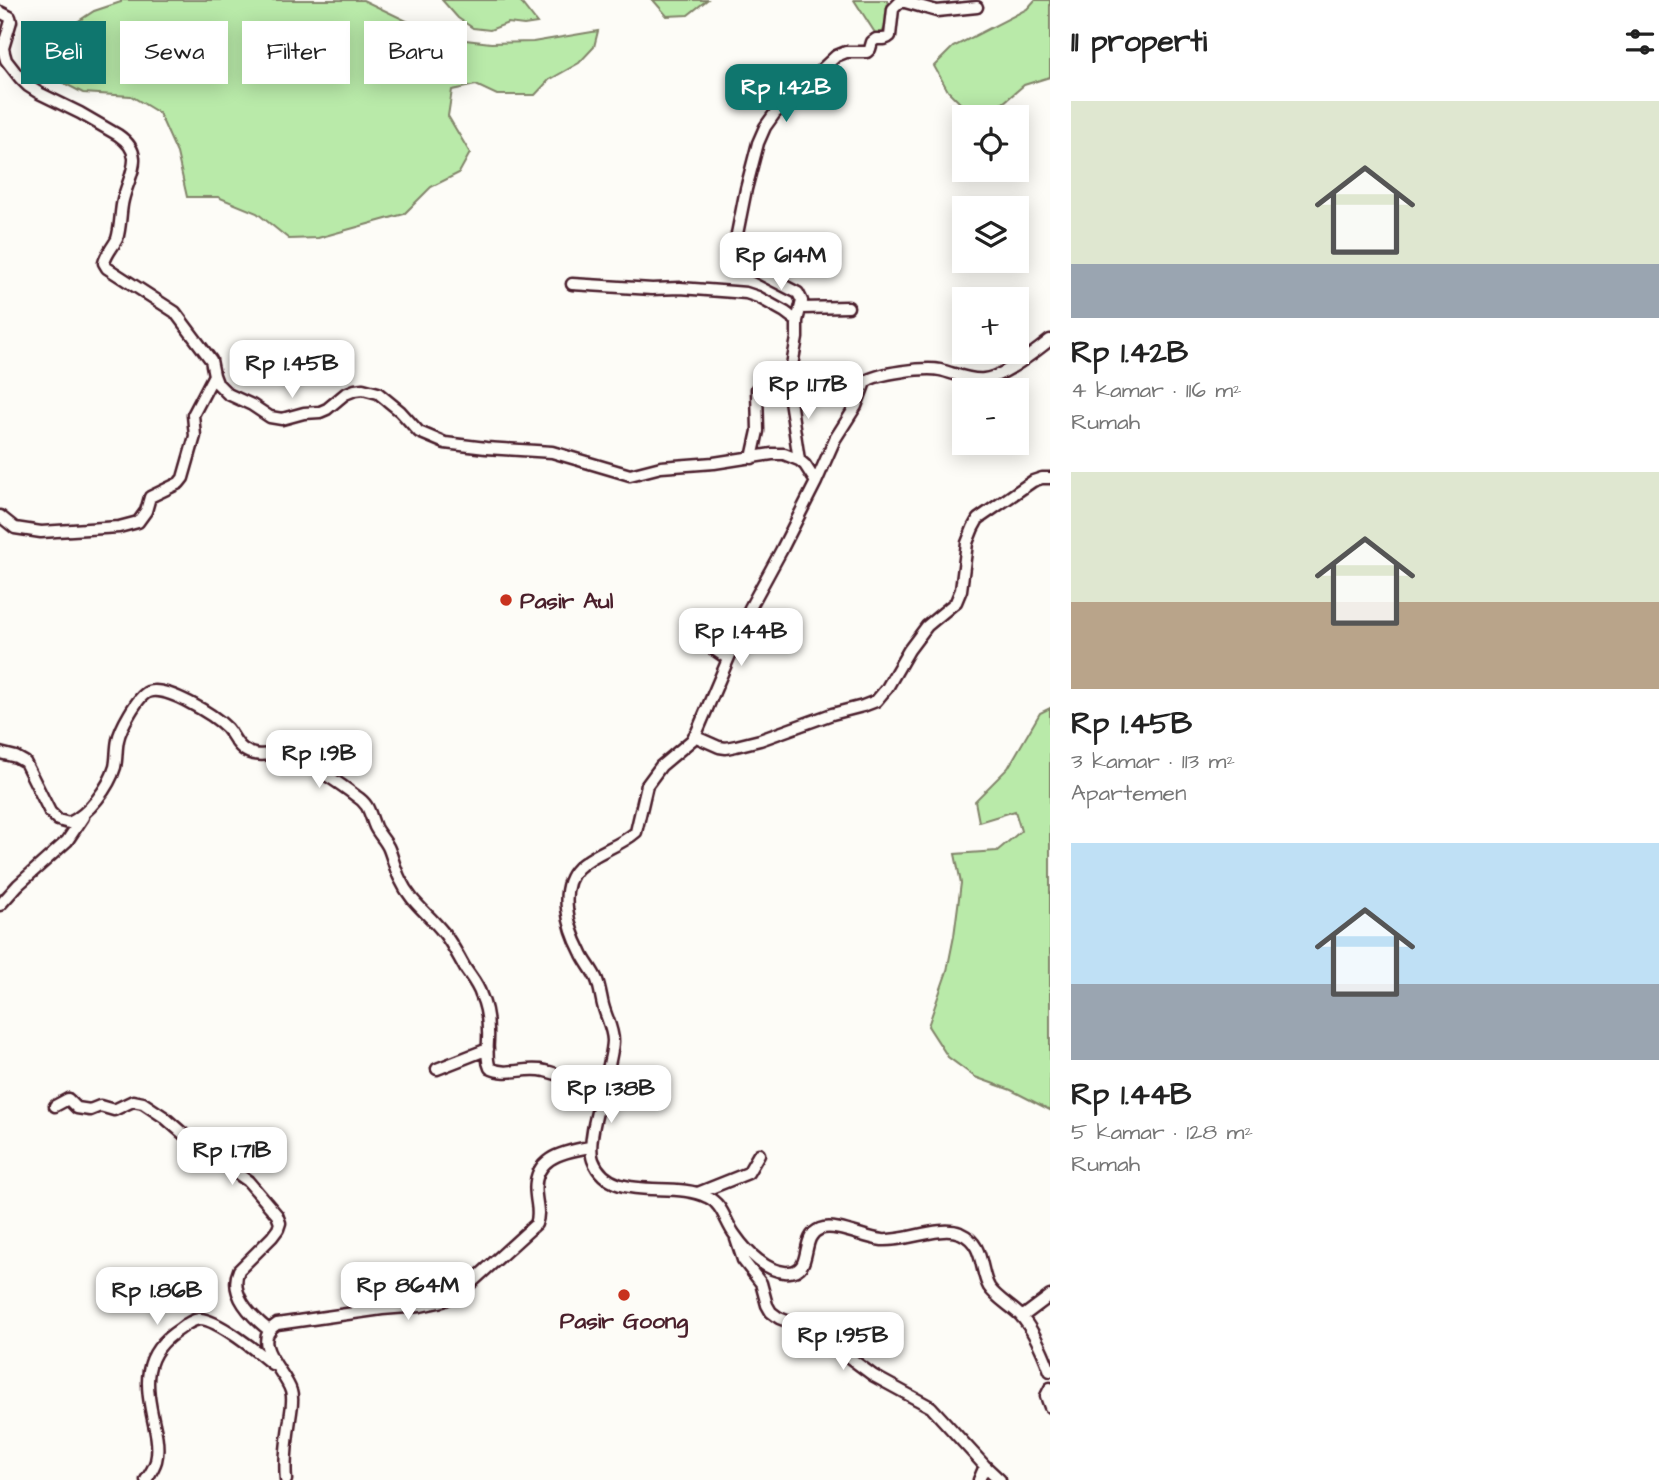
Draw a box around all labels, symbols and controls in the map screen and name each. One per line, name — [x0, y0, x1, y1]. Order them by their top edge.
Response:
chip: Beli — [21, 21, 106, 84]
chip: Sewa — [120, 21, 228, 84]
chip: Filter — [242, 21, 350, 84]
chip: Baru — [364, 21, 467, 84]
text: 11 properti — [1071, 21, 1207, 63]
icon: filters — [1621, 23, 1659, 61]
pin: Rp 1.42B — [714, 64, 858, 124]
text: Rp 1.42B — [741, 71, 831, 103]
map controls — [952, 105, 1029, 455]
button: locate — [952, 105, 1029, 182]
icon: home — [1302, 147, 1428, 273]
button: layers — [952, 196, 1029, 273]
pin: Rp 614M — [716, 232, 846, 292]
text: Rp 614M — [736, 239, 826, 271]
button: + — [952, 287, 1029, 364]
text: Rp 1.42B — [1071, 332, 1188, 374]
pin: Rp 1.45B — [220, 340, 364, 400]
text: Rp 1.45B — [246, 347, 338, 379]
pin: Rp 1.17B — [736, 362, 880, 421]
text: Rp 1.17B — [769, 368, 847, 400]
text: 4 kamar · 116 m² — [1071, 374, 1242, 406]
button: − — [952, 378, 1029, 455]
text: Rumah — [1071, 406, 1140, 438]
icon: home — [1302, 518, 1428, 644]
place label: Pasir Aul — [520, 585, 614, 617]
marker: Pasir Aul — [498, 592, 514, 608]
pin: Rp 1.44B — [669, 608, 813, 668]
text: Rp 1.44B — [695, 615, 787, 647]
text: Rp 1.45B — [1071, 703, 1192, 745]
pin: Rp 1.9B — [254, 730, 384, 790]
text: Rp 1.9B — [282, 737, 356, 769]
text: 3 kamar · 113 m² — [1071, 745, 1235, 777]
text: Apartemen — [1071, 777, 1187, 809]
icon: home — [1302, 889, 1428, 1015]
pin: Rp 1.38B — [539, 1066, 683, 1125]
text: Rp 1.38B — [567, 1072, 655, 1104]
text: Rp 1.44B — [1071, 1074, 1191, 1116]
text: 5 kamar · 128 m² — [1071, 1116, 1253, 1148]
pin: Rp 1.71B — [160, 1128, 304, 1187]
text: Rp 1.71B — [193, 1134, 271, 1166]
text: Rumah — [1071, 1148, 1140, 1180]
pin: Rp 864M — [343, 1262, 473, 1322]
pin: Rp 1.86B — [85, 1268, 229, 1327]
text: Rp 864M — [357, 1269, 459, 1301]
text: Rp 1.86B — [112, 1274, 202, 1306]
marker: Pasir Goong — [616, 1287, 632, 1303]
place label: Pasir Goong — [560, 1305, 688, 1338]
pin: Rp 1.95B — [771, 1312, 915, 1372]
text: Rp 1.95B — [798, 1319, 888, 1351]

